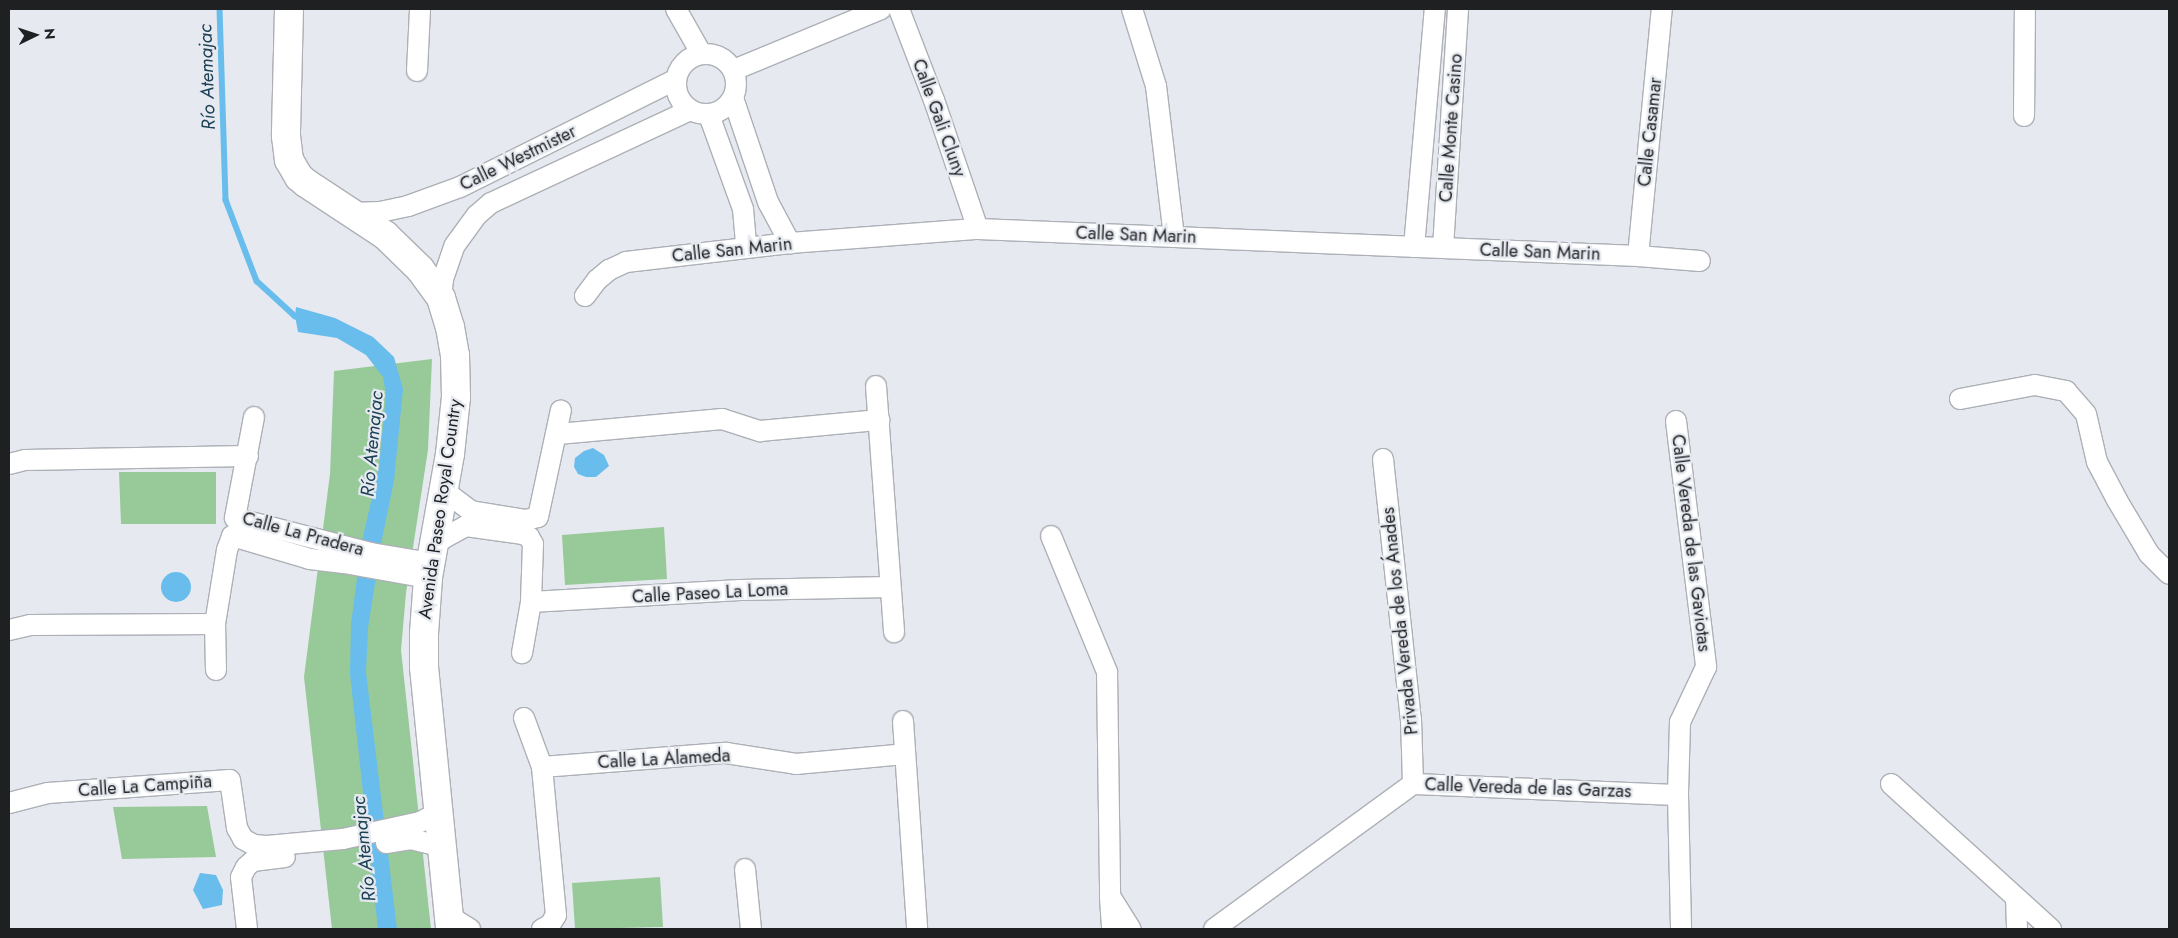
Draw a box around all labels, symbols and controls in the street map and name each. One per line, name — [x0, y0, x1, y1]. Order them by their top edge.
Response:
north arrow — [10, 10, 60, 60]
water label: Río Atemajac — [194, 24, 220, 130]
text: N — [40, 28, 60, 40]
street label: Calle Monte Casino — [1435, 53, 1467, 203]
street label: Calle Gali Cluny — [908, 56, 970, 180]
street label: Calle Casamar — [1634, 76, 1666, 188]
street label: Calle Westmister — [456, 120, 580, 196]
street label: Calle San Marin — [1075, 222, 1197, 248]
street label: Calle San Marin — [671, 233, 793, 267]
street label: Calle San Marin — [1479, 239, 1601, 265]
water label: Río Atemajac — [356, 390, 388, 498]
street label: Avenida Paseo Royal Country — [414, 398, 466, 620]
street label: Calle Vereda de las Gaviotas — [1667, 433, 1715, 653]
street label: Privada Vereda de los Ánades — [1377, 506, 1423, 736]
street label: Calle La Pradera — [240, 507, 366, 561]
street label: Calle Paseo La Loma — [631, 578, 789, 608]
street label: Calle La Alameda — [597, 745, 731, 773]
street label: Calle La Campiña — [77, 771, 213, 801]
street label: Calle Vereda de las Garzas — [1424, 774, 1632, 802]
water label: Río Atemajac — [347, 795, 381, 903]

